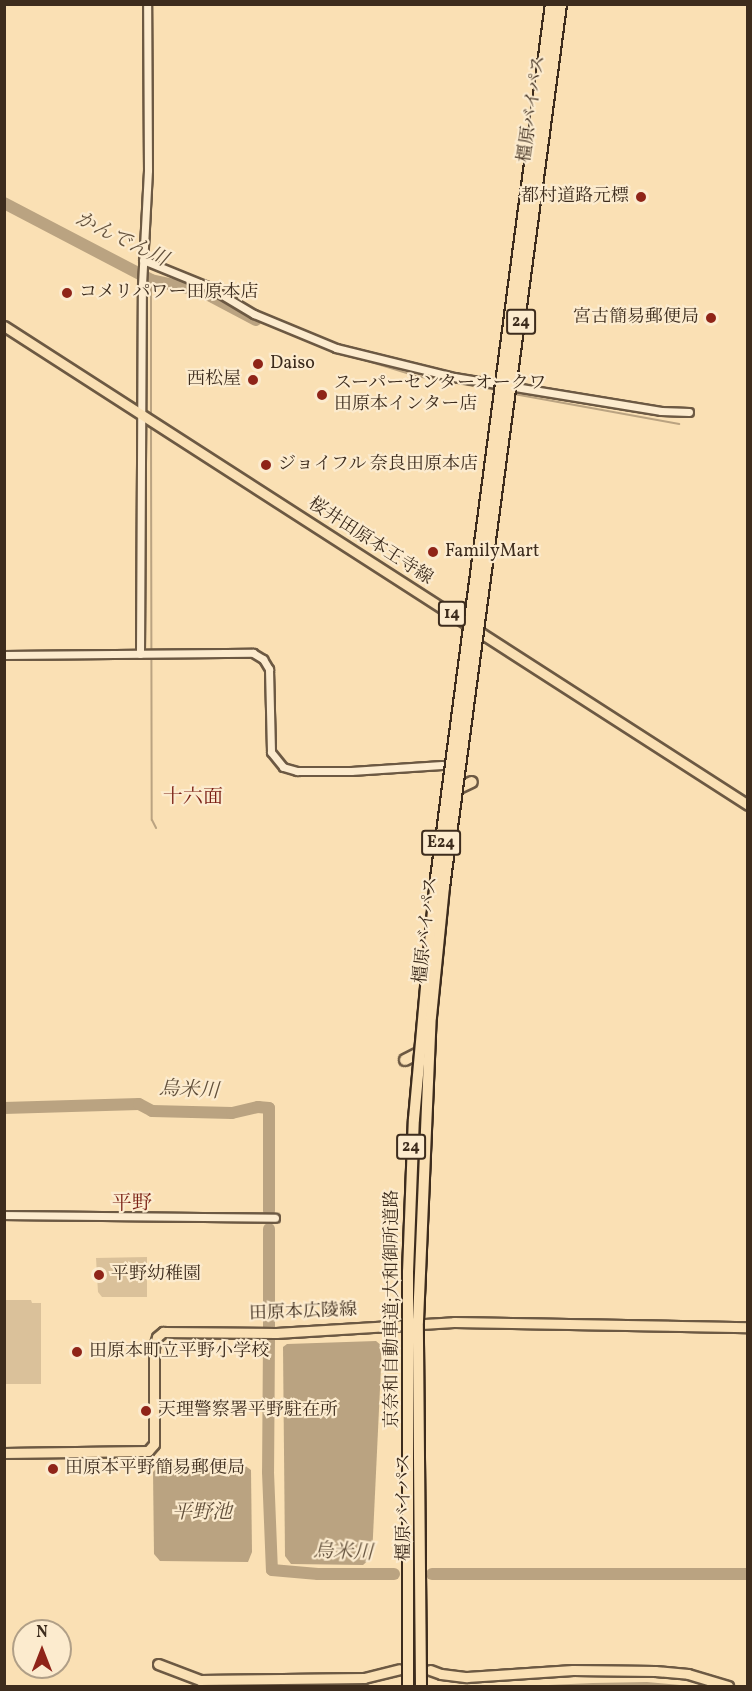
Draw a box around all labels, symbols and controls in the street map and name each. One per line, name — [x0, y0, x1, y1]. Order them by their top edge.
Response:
street label: 橿原バイパス — [515, 54, 551, 164]
place label: 都村道路元標 — [521, 186, 629, 208]
marker: 都村道路元標 — [634, 190, 648, 204]
water label: かんでん川 — [71, 207, 171, 273]
place label: コメリパワー田原本店 — [79, 282, 259, 304]
marker: コメリパワー田原本店 — [60, 286, 74, 300]
place label: 宮古簡易郵便局 — [573, 307, 699, 329]
road number: 24 — [506, 309, 536, 335]
marker: 宮古簡易郵便局 — [704, 311, 718, 325]
place label: Daiso — [270, 353, 315, 375]
marker: Daiso — [251, 357, 265, 371]
place label: 西松屋 — [187, 369, 241, 391]
marker: 西松屋 — [246, 373, 260, 387]
place label: スーパーセンターオークワ 田原本インター店 — [334, 374, 549, 416]
marker: スーパーセンターオークワ 田原本インター店 — [315, 388, 329, 402]
place label: ジョイフル 奈良田原本店 — [278, 454, 480, 476]
marker: ジョイフル 奈良田原本店 — [259, 458, 273, 472]
street label: 桜井田原本王寺線 — [304, 494, 436, 590]
place label: FamilyMart — [445, 541, 539, 563]
marker: FamilyMart — [426, 545, 440, 559]
road number: 14 — [437, 601, 467, 627]
district label: 十六面 — [163, 786, 223, 810]
road number: E24 — [420, 830, 462, 856]
street label: 橿原バイパス — [411, 875, 443, 985]
water label: 烏米川 — [158, 1077, 220, 1105]
road number: 24 — [396, 1134, 426, 1160]
street label: 京奈和自動車道;大和御所道路 — [382, 1190, 404, 1428]
district label: 平野 — [112, 1192, 152, 1216]
place label: 平野幼稚園 — [111, 1264, 201, 1286]
marker: 平野幼稚園 — [92, 1268, 106, 1282]
street label: 田原本広陵線 — [249, 1300, 357, 1326]
place label: 田原本町立平野小学校 — [89, 1341, 269, 1363]
marker: 田原本町立平野小学校 — [70, 1345, 84, 1359]
place label: 天理警察署平野駐在所 — [158, 1400, 338, 1422]
marker: 天理警察署平野駐在所 — [139, 1404, 153, 1418]
street label: 橿原バイパス — [394, 1453, 416, 1561]
place label: 田原本平野簡易郵便局 — [65, 1458, 245, 1480]
marker: 田原本平野簡易郵便局 — [46, 1462, 60, 1476]
water label: 平野池 — [172, 1501, 232, 1525]
water label: 烏米川 — [313, 1540, 373, 1566]
north arrow — [12, 1619, 72, 1679]
text: N — [36, 1622, 48, 1644]

